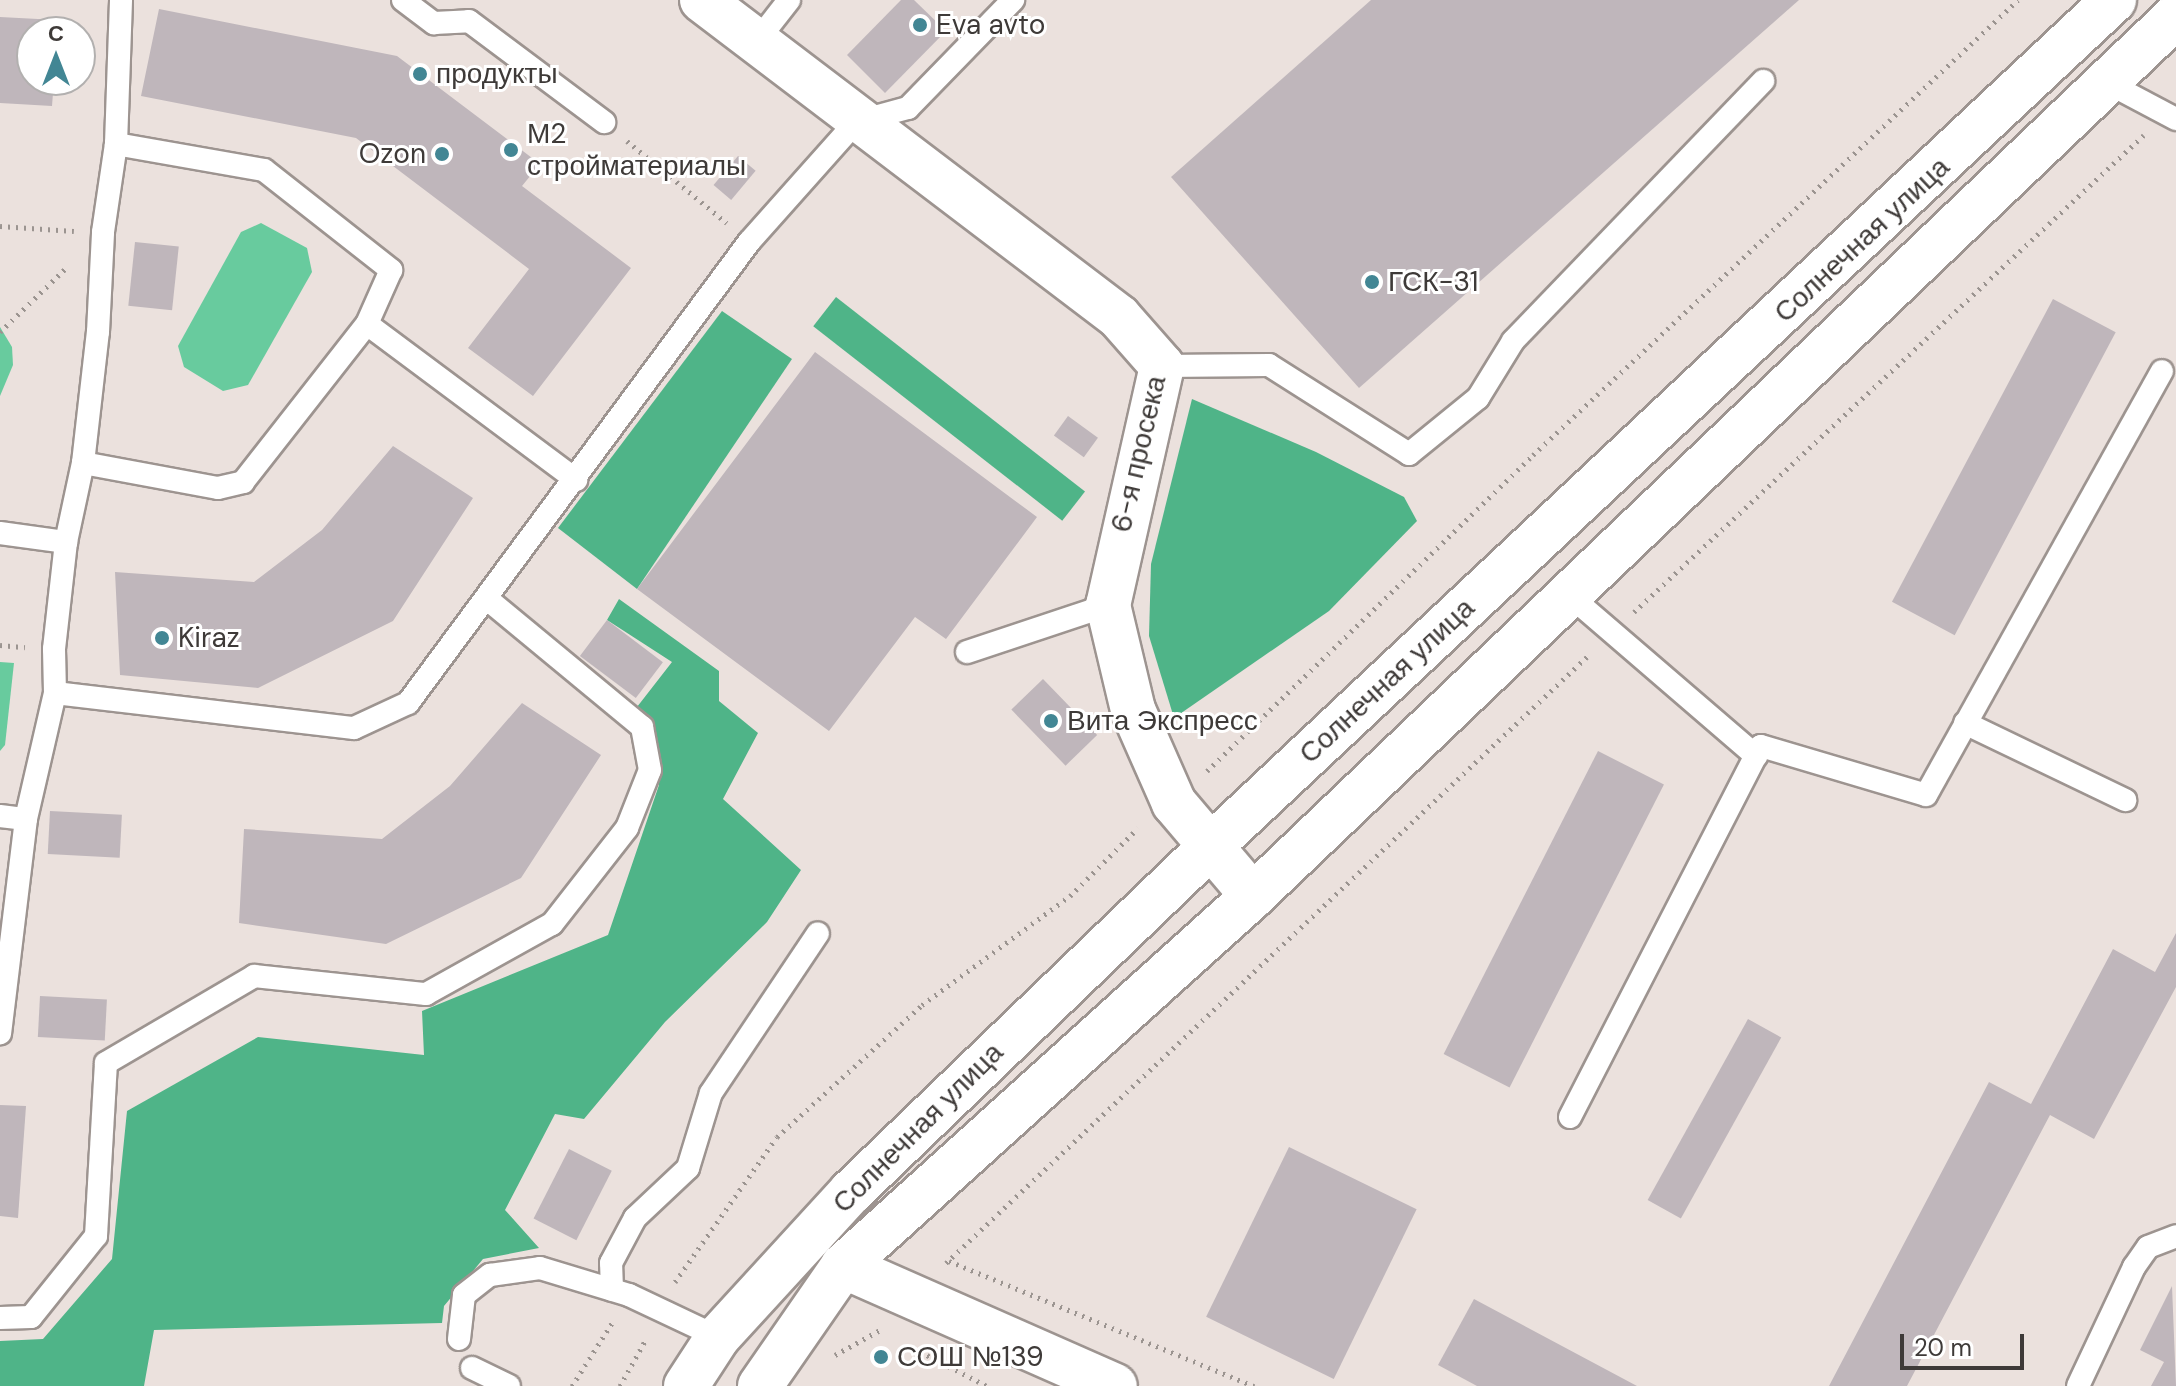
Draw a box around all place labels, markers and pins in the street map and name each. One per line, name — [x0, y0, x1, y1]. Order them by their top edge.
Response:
place label: Eva avto — [936, 8, 1045, 42]
marker: Eva avto — [911, 16, 929, 34]
place label: продукты — [436, 57, 558, 91]
marker: продукты — [411, 65, 429, 83]
place label: М2 стройматериалы — [527, 117, 746, 183]
place label: Ozon — [359, 137, 426, 171]
marker: М2 стройматериалы — [502, 141, 520, 159]
marker: Ozon — [433, 145, 451, 163]
place label: ГСК-31 — [1388, 265, 1478, 299]
marker: ГСК-31 — [1363, 273, 1381, 291]
place label: Kiraz — [178, 621, 239, 655]
marker: Kiraz — [153, 629, 171, 647]
place label: Вита Экспресс — [1067, 704, 1258, 738]
marker: Вита Экспресс — [1042, 712, 1060, 730]
place label: СОШ №139 — [897, 1340, 1044, 1374]
marker: СОШ №139 — [872, 1348, 890, 1366]

